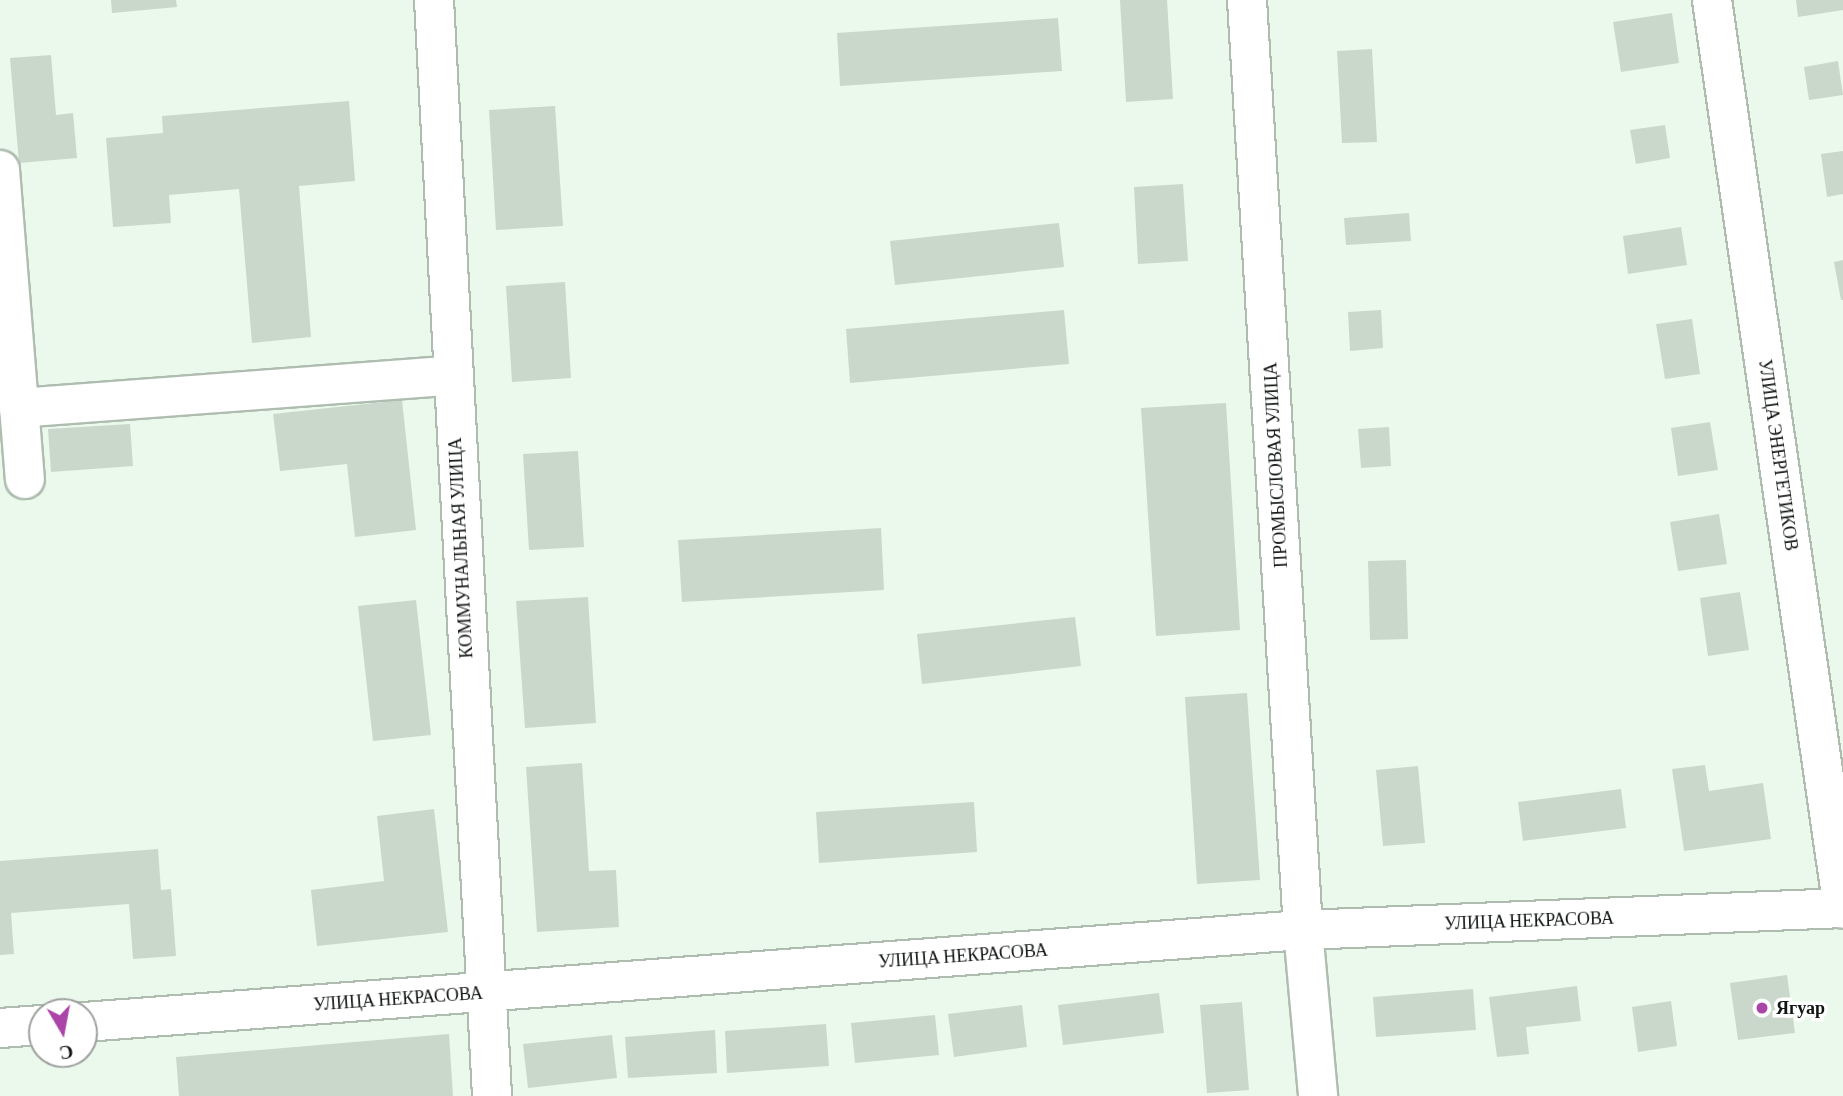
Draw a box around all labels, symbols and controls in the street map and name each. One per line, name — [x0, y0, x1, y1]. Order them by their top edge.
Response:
street label: УЛИЦА ЭНЕРГЕТИКОВ — [1754, 358, 1802, 552]
street label: ПРОМЫСЛОВАЯ УЛИЦА — [1260, 362, 1292, 568]
street label: КОММУНАЛЬНАЯ УЛИЦА — [444, 437, 478, 659]
street label: УЛИЦА НЕКРАСОВА — [1444, 907, 1614, 935]
street label: УЛИЦА НЕКРАСОВА — [877, 939, 1049, 973]
street label: УЛИЦА НЕКРАСОВА — [312, 982, 484, 1016]
place label: Ягуар — [1776, 997, 1825, 1019]
north arrow — [28, 998, 98, 1068]
marker: Ягуар — [1754, 1000, 1770, 1016]
text: С — [58, 1041, 75, 1064]

